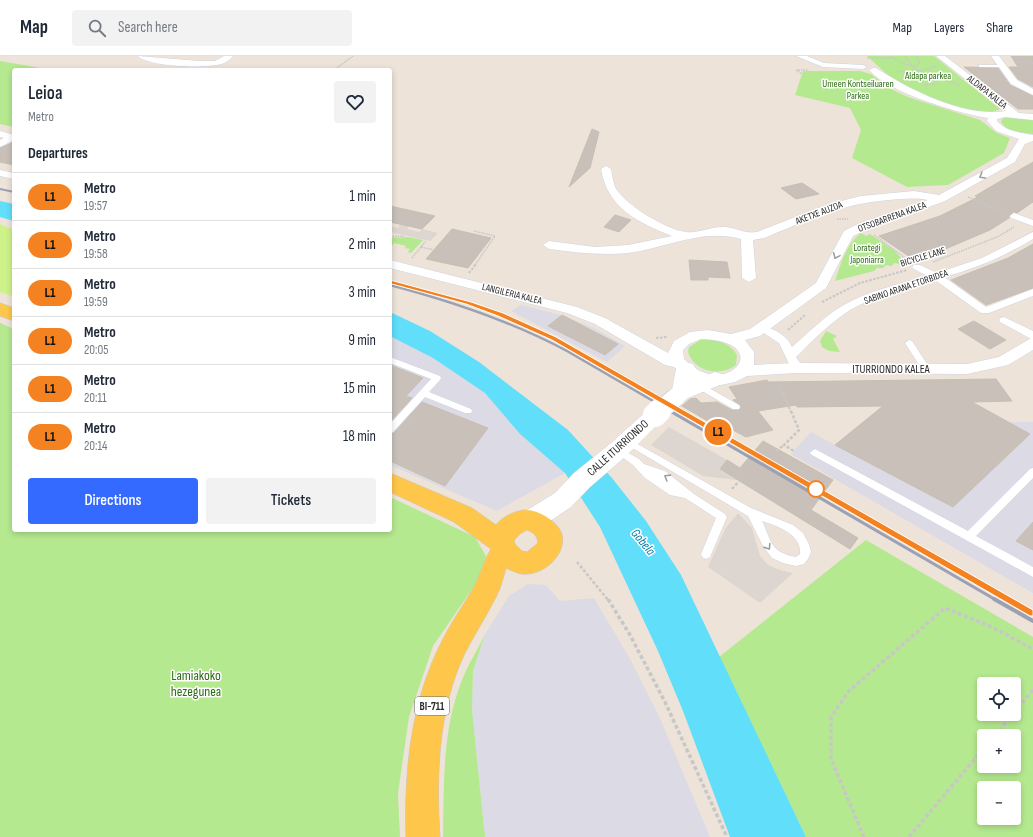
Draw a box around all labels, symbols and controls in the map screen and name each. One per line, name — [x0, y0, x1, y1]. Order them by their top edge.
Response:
search box — [72, 10, 352, 46]
text: Map — [20, 16, 48, 39]
icon: search — [86, 17, 108, 39]
text: Search here — [118, 18, 178, 37]
text: Map — [892, 19, 912, 36]
text: Layers — [934, 19, 964, 36]
text: Share — [986, 19, 1013, 36]
park label: Aldapa parkea — [904, 70, 951, 82]
street label: ALDAPA KALEA — [964, 72, 1010, 112]
park label: Umeen Kontseiluaren Parkea — [822, 78, 894, 102]
button: heart — [334, 81, 376, 123]
text: Leioa — [28, 82, 62, 105]
text: Metro — [28, 109, 54, 125]
text: Departures — [28, 144, 88, 163]
one-way arrow — [979, 171, 986, 178]
text: Metro — [84, 179, 116, 198]
text: 1 min — [350, 187, 376, 206]
text: L1 — [44, 188, 56, 205]
text: 19:57 — [84, 198, 107, 214]
street label: AKETXE AUZOA — [793, 198, 845, 228]
street label: OTSOBARRENA KALEA — [856, 199, 928, 235]
text: Metro — [84, 227, 116, 246]
text: 2 min — [349, 235, 376, 254]
text: L1 — [44, 236, 56, 253]
park label: Lorategi Japoniarra — [849, 242, 884, 266]
street label: BICYCLE LANE — [899, 244, 947, 270]
text: 19:58 — [84, 246, 108, 262]
one-way arrow — [833, 252, 841, 260]
street label: SABINO ARANA ETORBIDEA — [862, 267, 950, 307]
text: Metro — [84, 275, 116, 294]
street label: LANGILERIA KALEA — [481, 281, 544, 307]
text: 3 min — [348, 283, 376, 302]
text: L1 — [44, 284, 56, 301]
text: 19:59 — [84, 294, 108, 310]
text: Metro — [84, 323, 116, 342]
text: 9 min — [348, 331, 376, 350]
text: L1 — [44, 332, 56, 349]
text: 20:05 — [84, 342, 108, 358]
street label: ITURRIONDO KALEA — [852, 362, 931, 377]
text: Metro — [84, 371, 116, 390]
text: 15 min — [344, 379, 376, 398]
text: L1 — [44, 380, 56, 397]
text: 20:11 — [84, 390, 107, 406]
street label: CALLE ITURRIONDO — [584, 417, 652, 479]
text: Metro — [84, 419, 116, 438]
line badge: L1 — [700, 419, 736, 445]
text: L1 — [712, 423, 724, 440]
text: 18 min — [343, 427, 376, 446]
text: L1 — [44, 428, 56, 445]
text: 20:14 — [84, 438, 107, 454]
one-way arrow — [664, 474, 671, 482]
button: Directions — [28, 478, 198, 524]
button: Tickets — [206, 478, 376, 524]
unlabelled marker — [807, 480, 825, 498]
water label: Gobela — [627, 526, 659, 559]
one-way arrow — [763, 542, 770, 549]
park label: Lamiakoko hezegunea — [171, 667, 221, 700]
map controls — [977, 677, 1021, 825]
button: locate — [977, 677, 1021, 721]
road number: BI-711 — [415, 697, 449, 715]
button: + — [977, 729, 1021, 773]
button: − — [977, 781, 1021, 825]

